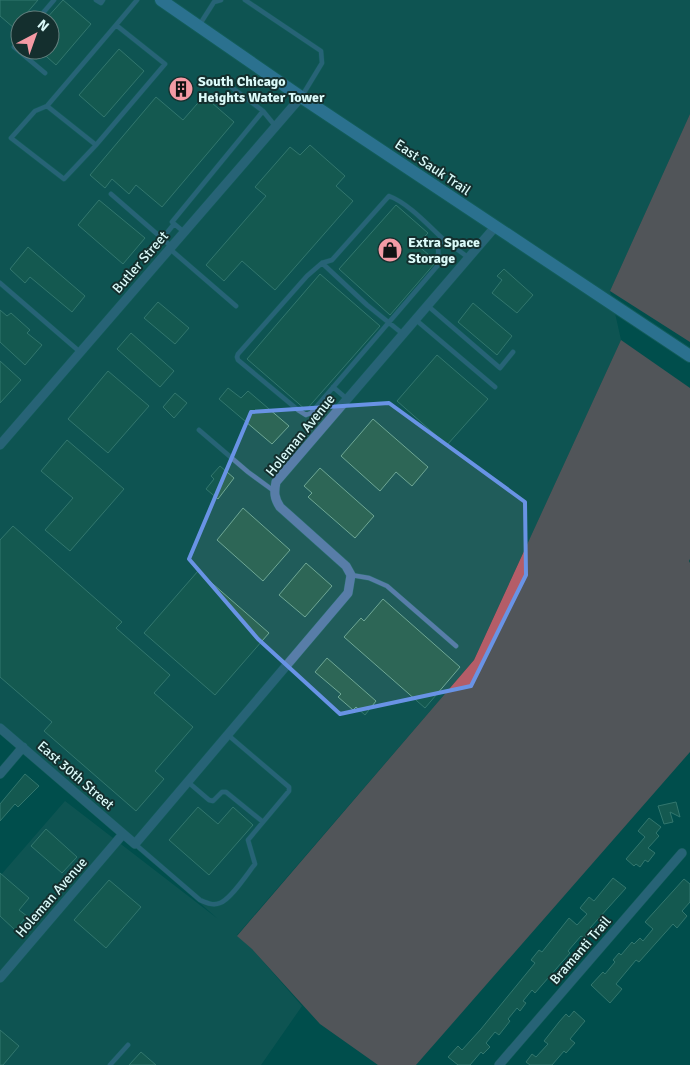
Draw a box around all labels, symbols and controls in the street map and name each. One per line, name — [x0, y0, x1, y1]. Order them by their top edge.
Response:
north arrow — [10, 10, 60, 60]
text: N — [34, 16, 52, 35]
place label: South Chicago Heights Water Tower — [198, 73, 325, 106]
building icon: South Chicago Heights Water Tower — [168, 76, 194, 102]
street label: East Sauk Trail — [392, 136, 474, 199]
street label: Butler Street — [109, 228, 172, 297]
place label: Extra Space Storage — [408, 234, 480, 267]
shop icon: Extra Space Storage — [377, 237, 403, 263]
street label: Holeman Avenue — [262, 391, 339, 480]
street label: East 30th Street — [34, 737, 118, 813]
street label: Holeman Avenue — [12, 854, 91, 941]
street label: Bramanti Trail — [546, 913, 615, 988]

